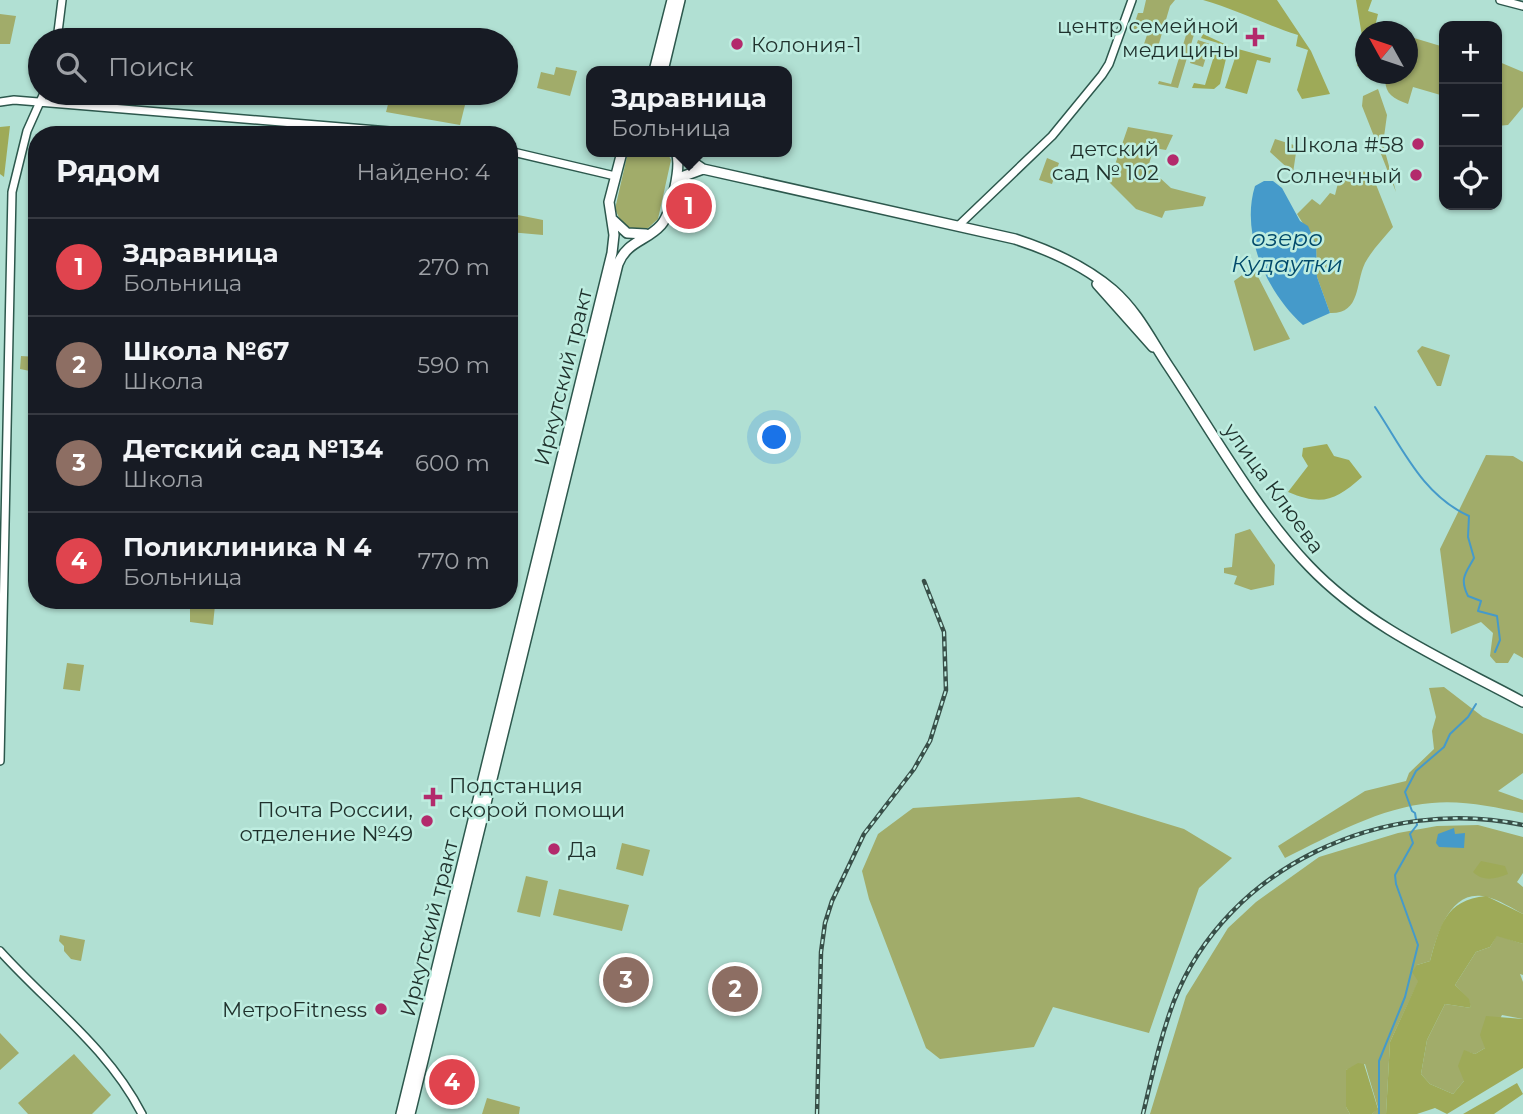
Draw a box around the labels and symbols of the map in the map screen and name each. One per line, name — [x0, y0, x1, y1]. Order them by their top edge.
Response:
place label: центр семейной медицины — [1057, 13, 1239, 62]
north arrow — [1355, 21, 1418, 84]
marker: центр семейной медицины — [1245, 27, 1265, 47]
place label: Колония-1 — [751, 32, 862, 57]
marker: Колония-1 — [729, 36, 745, 52]
place label: Школа #58 — [1285, 132, 1404, 157]
place label: детский сад № 102 — [1052, 136, 1159, 185]
marker: Школа #58 — [1410, 136, 1426, 152]
marker: детский сад № 102 — [1165, 152, 1181, 168]
place label: Солнечный — [1276, 163, 1402, 188]
marker: Солнечный — [1408, 167, 1424, 183]
pin: 1 — [666, 180, 712, 232]
water label: озеро Кудаутки — [1231, 224, 1343, 278]
street label: Иркутский тракт — [529, 286, 597, 468]
street label: улица Клюева — [1218, 417, 1330, 558]
your location — [757, 420, 791, 454]
place label: Подстанция скорой помощи — [449, 773, 625, 822]
marker: Подстанция скорой помощи — [423, 787, 443, 807]
place label: Почта России, отделение №49 — [240, 797, 413, 846]
marker: Почта России, отделение №49 — [419, 813, 435, 829]
street label: Иркутский тракт — [395, 837, 463, 1019]
place label: Да — [568, 837, 597, 862]
marker: Да — [546, 841, 562, 857]
pin: 3 — [603, 954, 649, 1006]
pin: 2 — [712, 963, 758, 1015]
place label: МетроFitness — [222, 997, 367, 1022]
marker: МетроFitness — [373, 1001, 389, 1017]
pin: 4 — [429, 1056, 475, 1108]

